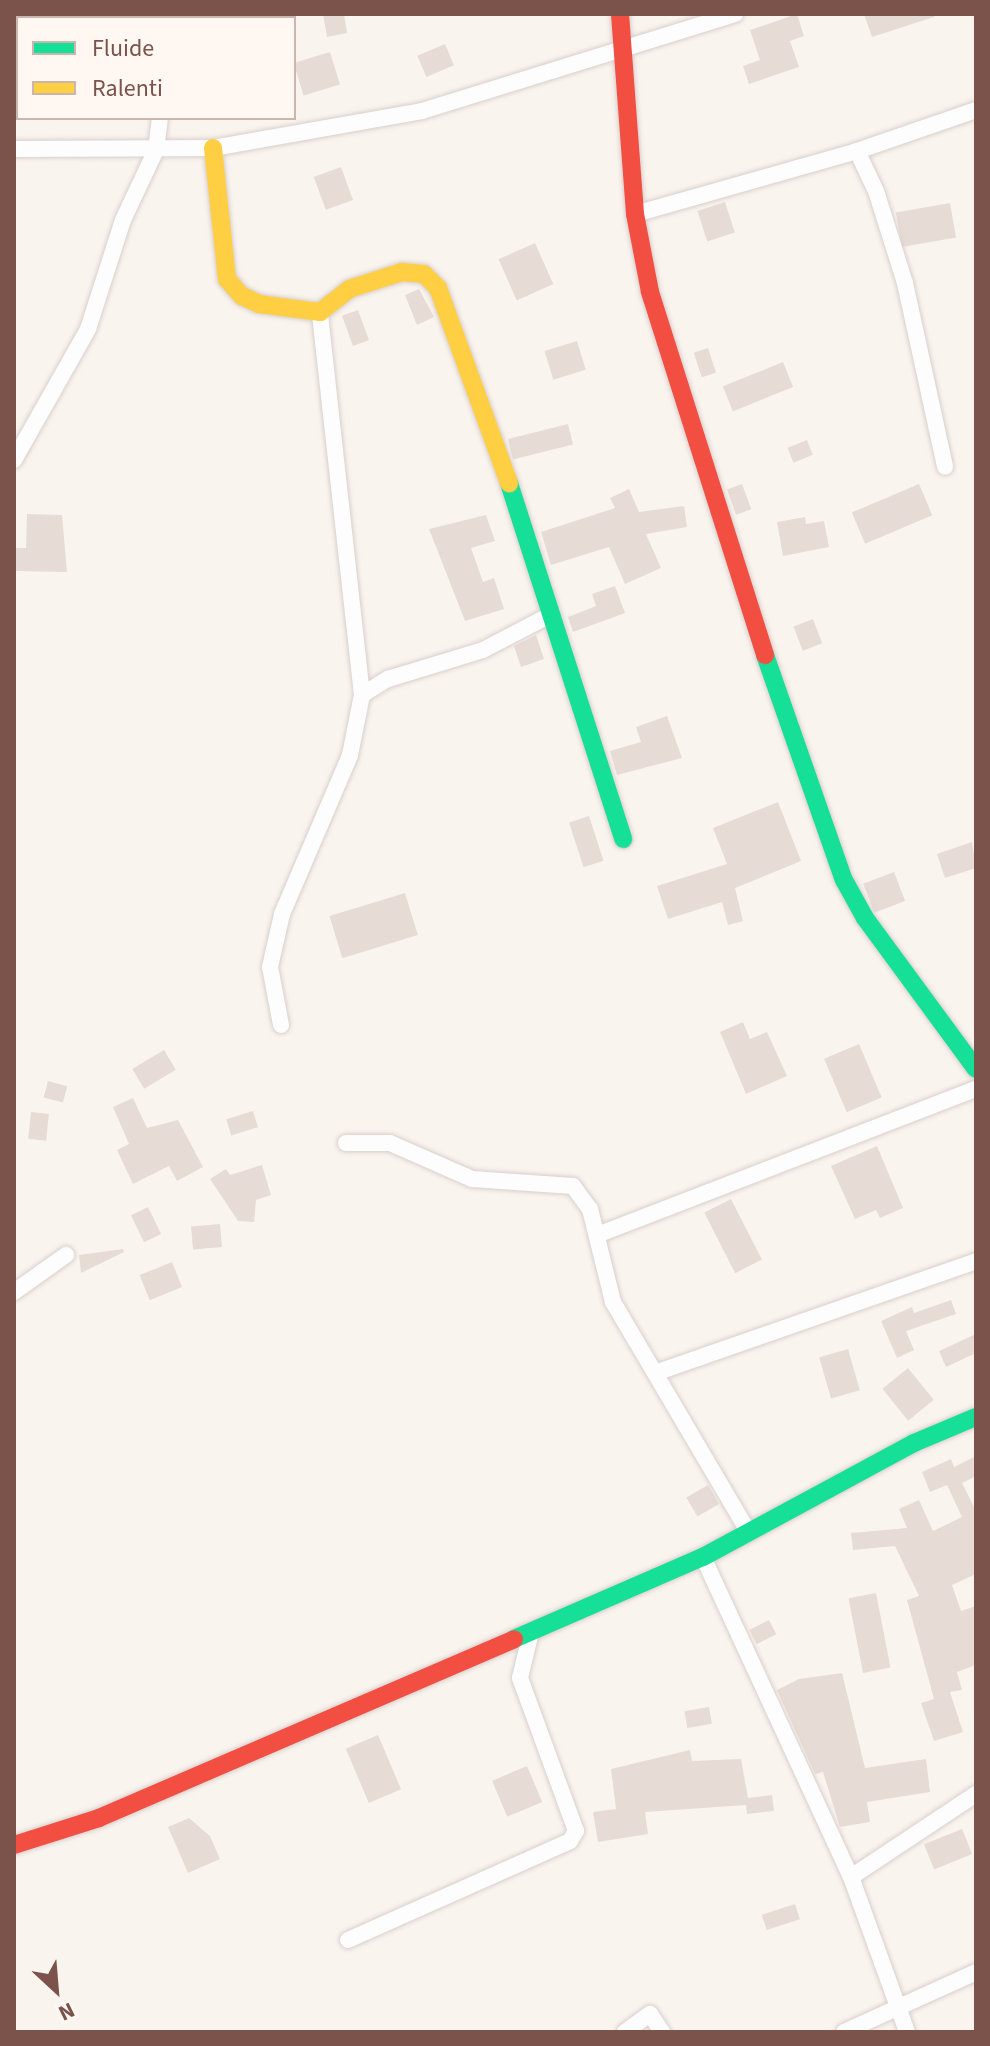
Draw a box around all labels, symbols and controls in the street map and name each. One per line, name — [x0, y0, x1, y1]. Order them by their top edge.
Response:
legend — [16, 16, 296, 120]
text: Fluide — [92, 31, 154, 66]
text: Ralenti — [92, 71, 163, 106]
north arrow — [16, 1950, 96, 2030]
text: N — [53, 1994, 80, 2029]

